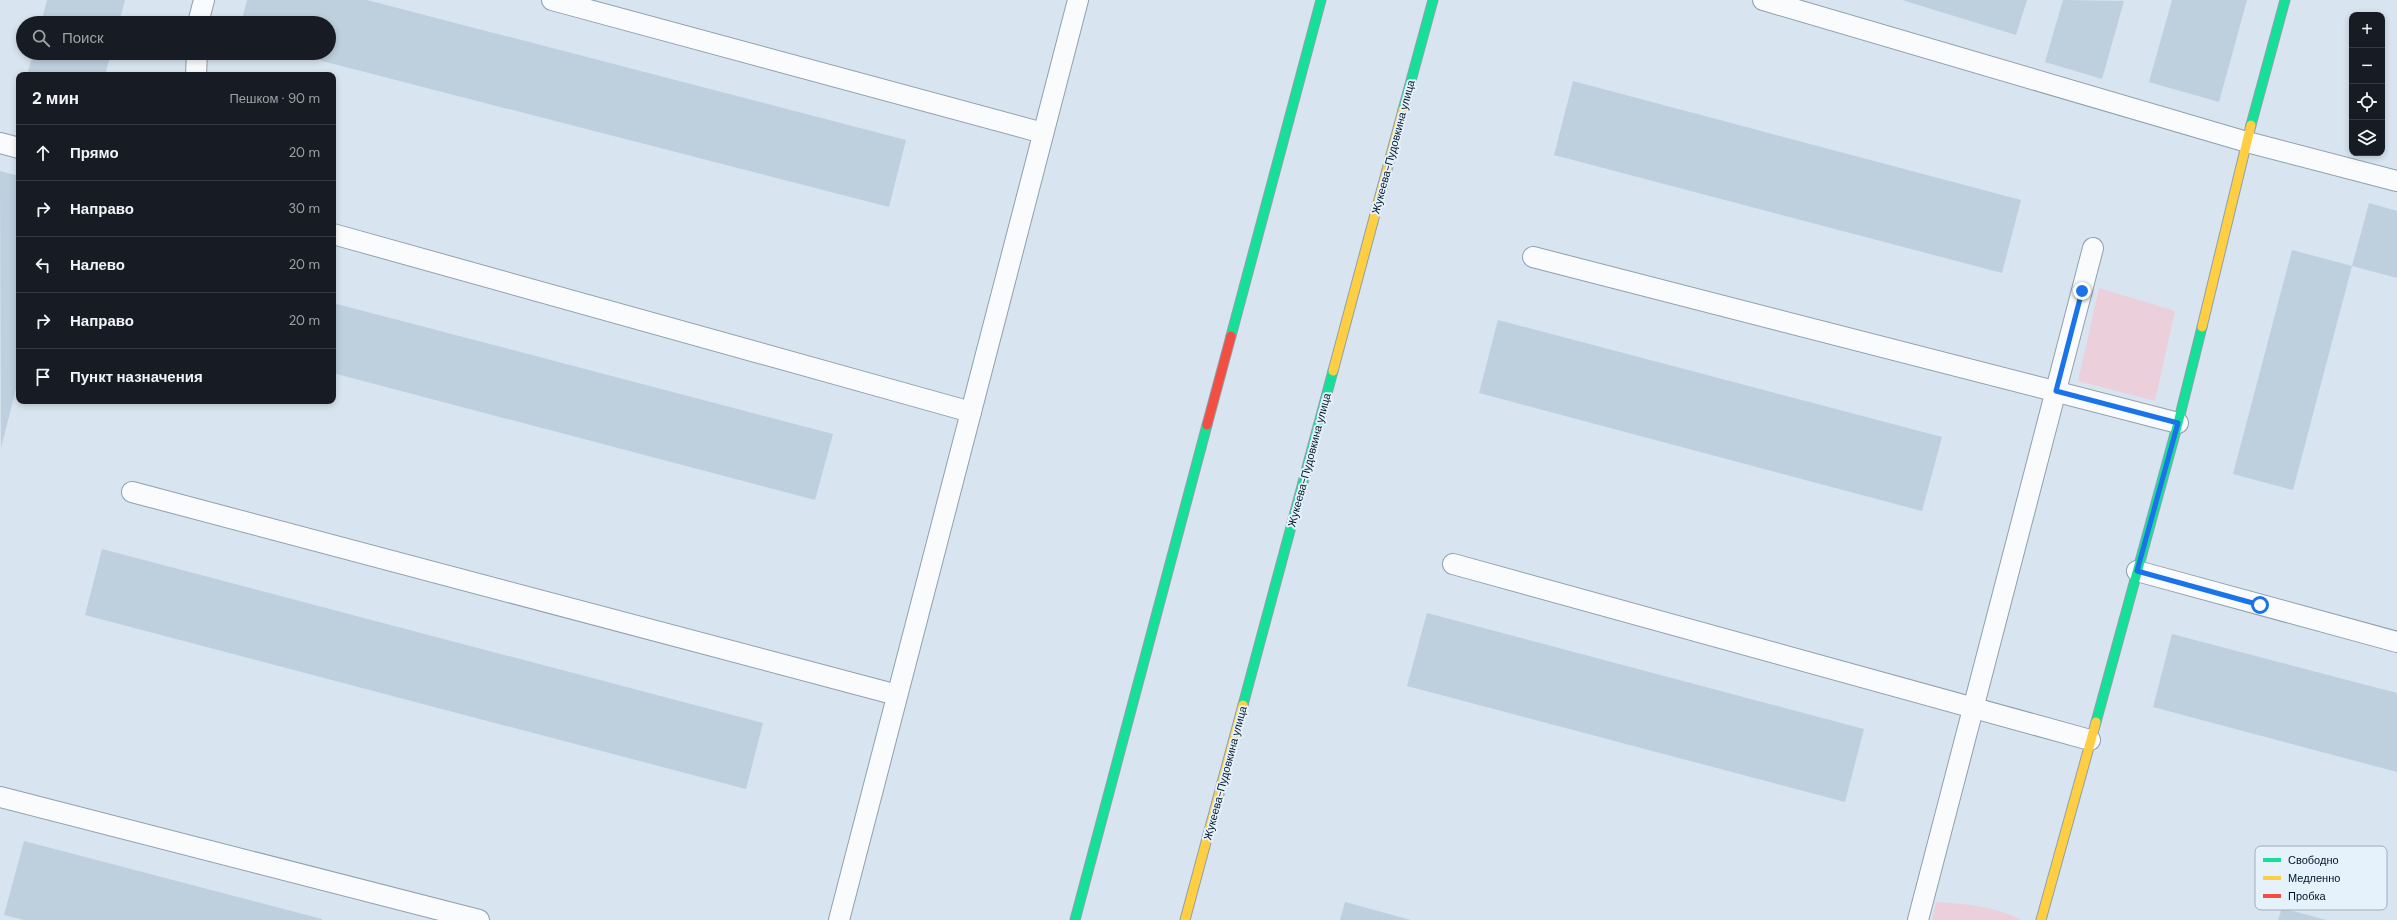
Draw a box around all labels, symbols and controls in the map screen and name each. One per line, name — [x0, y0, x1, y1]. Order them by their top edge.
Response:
map controls — [2349, 12, 2385, 156]
button: + — [2349, 12, 2385, 48]
search box — [16, 16, 336, 60]
icon: search — [30, 27, 52, 49]
text: Поиск — [62, 28, 104, 48]
button: − — [2349, 48, 2385, 84]
street label: Жукеева-Пудовкина улица — [1368, 78, 1418, 216]
button: locate — [2349, 84, 2385, 120]
text: 2 мин — [32, 87, 79, 109]
text: Пешком · 90 m — [229, 90, 320, 107]
button: layers — [2349, 120, 2385, 156]
icon: ahead — [32, 142, 54, 164]
text: Прямо — [70, 143, 119, 163]
text: 20 m — [289, 144, 320, 161]
icon: right — [32, 198, 54, 220]
text: Направо — [70, 199, 134, 219]
text: 30 m — [288, 200, 320, 217]
icon: left — [32, 254, 54, 276]
text: Налево — [70, 255, 125, 275]
text: 20 m — [289, 256, 320, 273]
route end — [2073, 282, 2091, 300]
icon: right — [32, 310, 54, 332]
text: Направо — [70, 311, 134, 331]
text: 20 m — [289, 312, 320, 329]
icon: arrive — [32, 366, 54, 388]
text: Пункт назначения — [70, 367, 203, 387]
street label: Жукеева-Пудовкина улица — [1284, 391, 1334, 529]
route start — [2251, 596, 2269, 614]
street label: Жукеева-Пудовкина улица — [1200, 704, 1250, 842]
legend — [2255, 846, 2387, 910]
text: Свободно — [2288, 853, 2339, 867]
text: Медленно — [2288, 871, 2340, 885]
text: Пробка — [2288, 889, 2326, 903]

